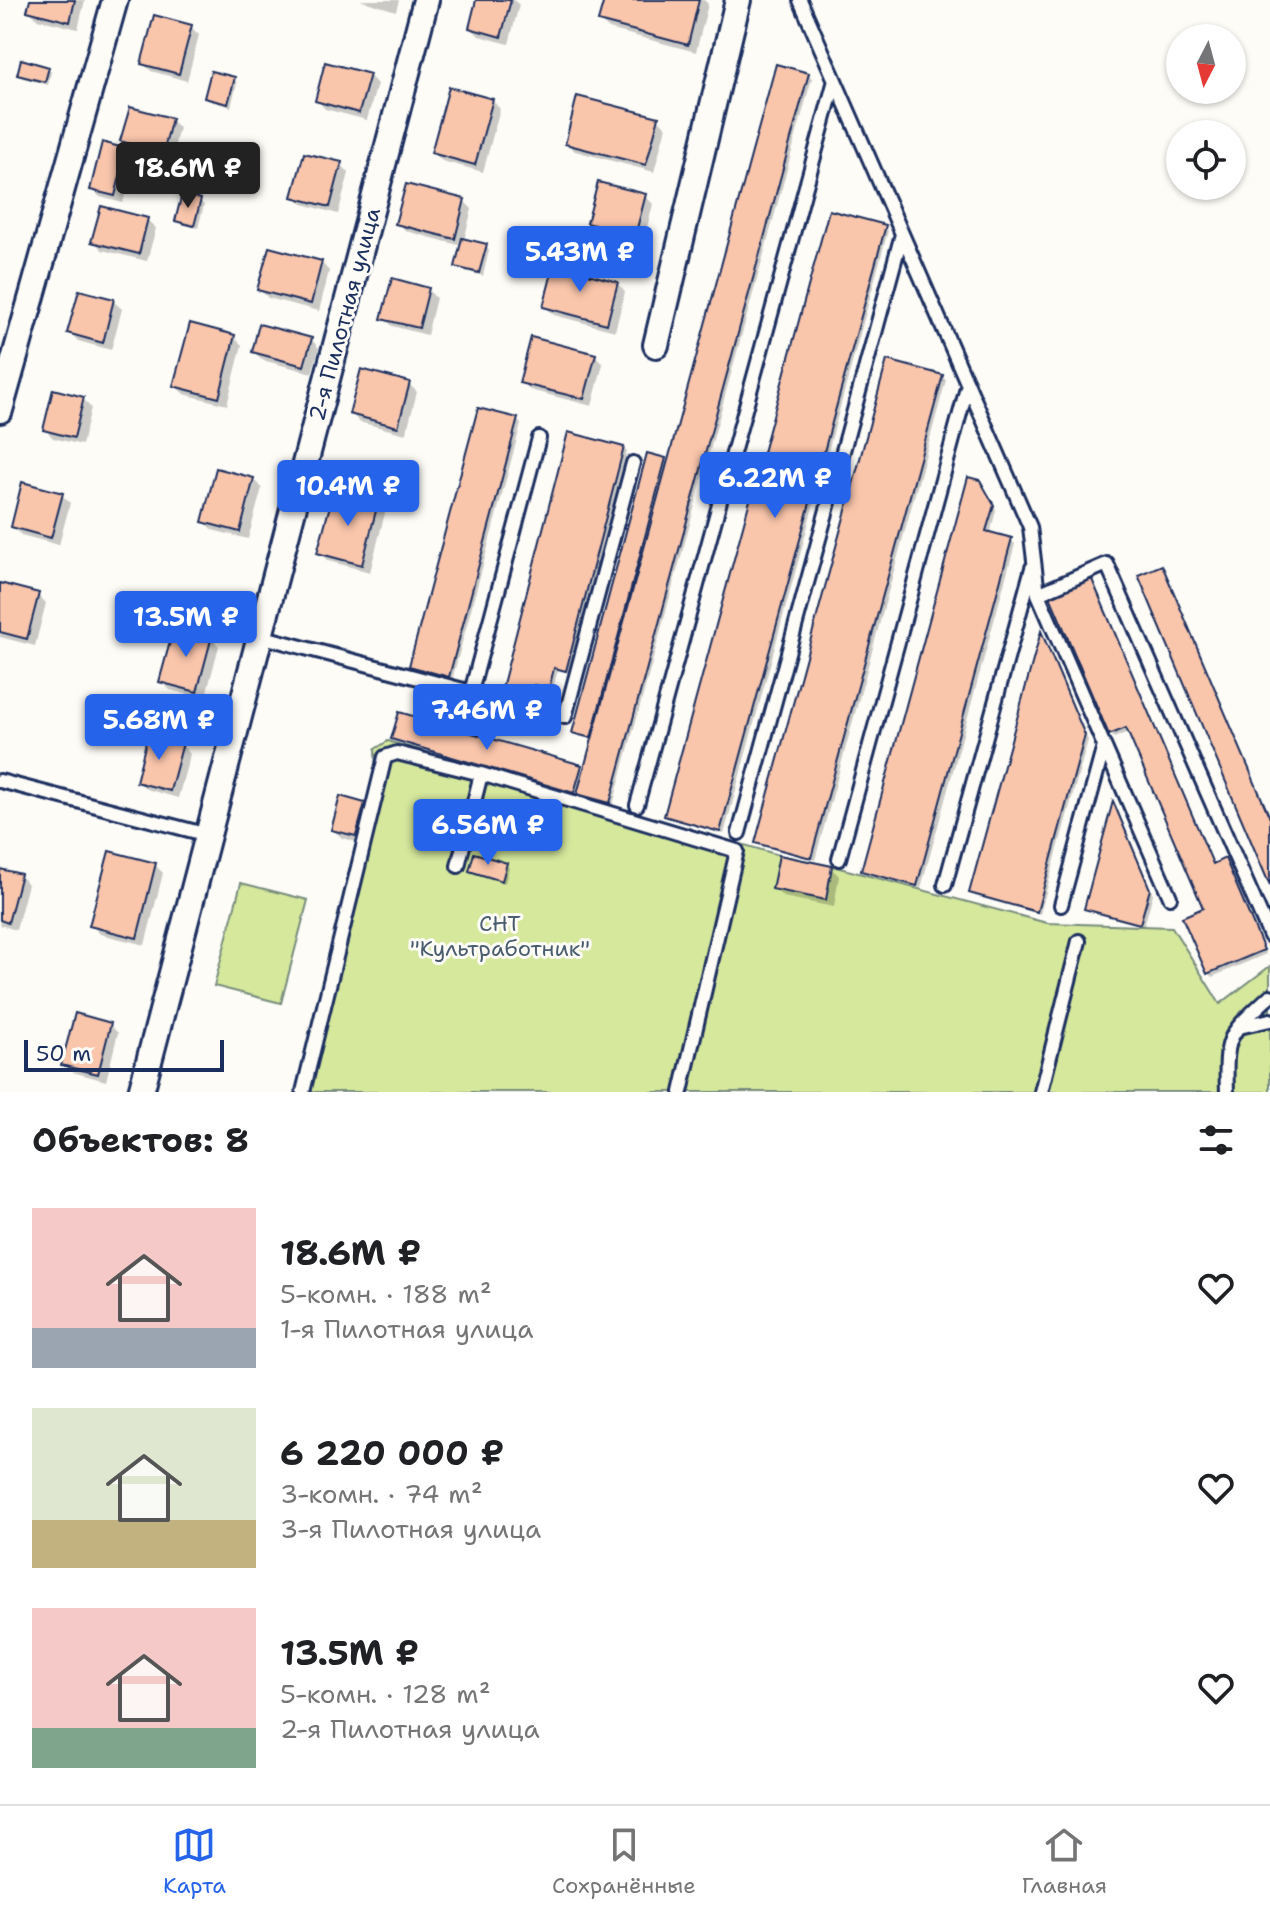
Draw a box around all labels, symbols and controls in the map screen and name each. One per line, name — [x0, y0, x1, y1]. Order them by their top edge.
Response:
north arrow — [1166, 24, 1246, 104]
map controls — [1166, 24, 1246, 200]
button: locate — [1166, 120, 1246, 200]
pin: 18.6M ₽ — [114, 142, 262, 210]
text: 18.6M ₽ — [134, 150, 242, 185]
street label: 2-я Пилотная улица — [302, 204, 387, 424]
pin: 5.43M ₽ — [506, 226, 654, 294]
text: 5.43M ₽ — [525, 234, 635, 269]
pin: 6.22M ₽ — [701, 452, 849, 520]
pin: 10.4M ₽ — [274, 460, 422, 528]
text: 6.22M ₽ — [718, 460, 832, 495]
text: 10.4M ₽ — [295, 468, 401, 503]
pin: 13.5M ₽ — [112, 591, 260, 659]
text: 13.5M ₽ — [133, 599, 239, 634]
pin: 7.46M ₽ — [413, 684, 561, 752]
text: 7.46M ₽ — [431, 692, 543, 727]
pin: 5.68M ₽ — [85, 694, 233, 762]
text: 5.68M ₽ — [103, 702, 215, 737]
pin: 6.56M ₽ — [414, 799, 562, 867]
text: 6.56M ₽ — [431, 807, 545, 842]
park label: СНТ "Культработник" — [410, 909, 590, 963]
scale bar — [24, 1036, 224, 1072]
text: 50 m — [36, 1039, 91, 1068]
text: Объектов: 8 — [32, 1117, 249, 1163]
icon: filters — [1194, 1118, 1238, 1162]
text: 18.6M ₽ — [280, 1230, 421, 1276]
icon: home — [96, 1240, 192, 1336]
icon: heart — [1194, 1266, 1238, 1310]
text: 5-комн. · 188 m² — [280, 1276, 492, 1311]
text: 1-я Пилотная улица — [280, 1311, 533, 1346]
text: 6 220 000 ₽ — [280, 1430, 504, 1476]
icon: home — [96, 1440, 192, 1536]
icon: heart — [1194, 1466, 1238, 1510]
text: 3-комн. · 74 m² — [280, 1476, 483, 1511]
text: 3-я Пилотная улица — [280, 1511, 541, 1546]
text: 13.5M ₽ — [280, 1630, 419, 1676]
icon: home — [96, 1640, 192, 1736]
icon: heart — [1194, 1666, 1238, 1710]
text: 5-комн. · 128 m² — [280, 1676, 491, 1711]
text: 2-я Пилотная улица — [280, 1711, 540, 1746]
tab: Карта — [163, 1823, 226, 1900]
tab: Сохранённые — [552, 1823, 696, 1900]
tab: Главная — [1022, 1823, 1107, 1900]

